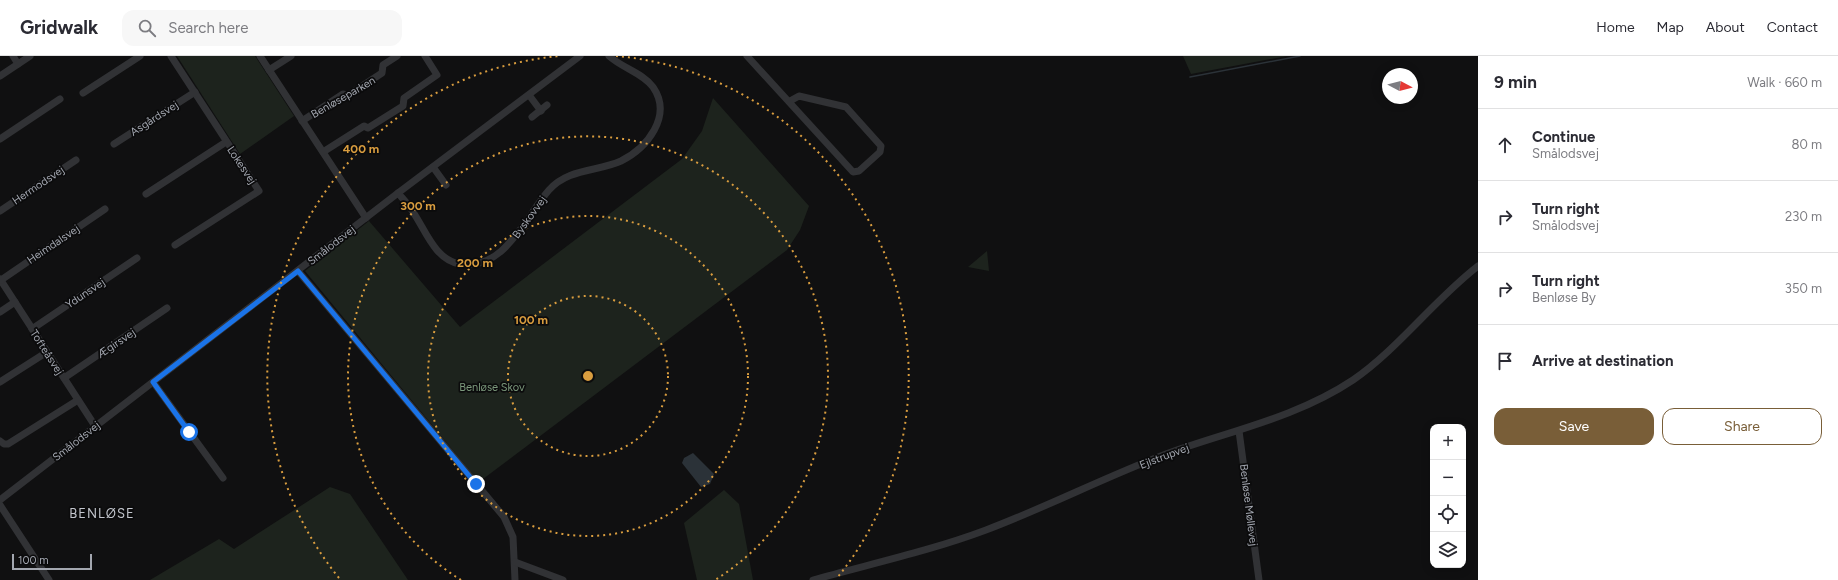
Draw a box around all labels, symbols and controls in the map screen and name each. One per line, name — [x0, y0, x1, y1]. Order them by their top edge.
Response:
search box — [122, 10, 402, 46]
text: Gridwalk — [20, 16, 98, 39]
icon: search — [136, 17, 158, 39]
text: Search here — [168, 19, 248, 37]
text: Home — [1596, 19, 1635, 36]
text: Map — [1657, 19, 1684, 36]
text: About — [1706, 19, 1745, 36]
text: Contact — [1767, 19, 1818, 36]
north arrow — [1382, 68, 1418, 104]
text: 9 min — [1494, 72, 1537, 92]
street label: Benløseparken — [309, 74, 378, 121]
text: Walk · 660 m — [1747, 75, 1822, 90]
street label: Asgårdsvej — [128, 98, 181, 139]
text: Continue — [1532, 128, 1595, 146]
icon: ahead — [1494, 134, 1516, 156]
text: 80 m — [1791, 137, 1822, 152]
text: 400 m — [343, 142, 379, 156]
street label: Lokesvej — [224, 144, 259, 187]
text: Smålodsvej — [1532, 146, 1599, 161]
street label: Hermodsvej — [10, 163, 67, 208]
street label: Byskovvej — [510, 193, 549, 241]
text: 300 m — [400, 199, 436, 213]
text: Turn right — [1532, 200, 1600, 218]
icon: right — [1494, 206, 1516, 228]
text: 230 m — [1785, 209, 1822, 224]
text: Smålodsvej — [1532, 218, 1599, 233]
street label: Heimdalsvej — [25, 222, 82, 267]
street label: Smålodsvej — [305, 223, 358, 268]
text: 200 m — [457, 256, 493, 270]
text: Turn right — [1532, 272, 1600, 290]
street label: Ydunsvej — [63, 276, 107, 311]
icon: right — [1494, 278, 1516, 300]
text: 350 m — [1785, 281, 1822, 296]
text: Benløse By — [1532, 290, 1596, 305]
text: 100 m — [514, 313, 548, 327]
street label: Ægirsvej — [95, 326, 138, 361]
street label: Tofteåsvej — [27, 327, 66, 377]
icon: arrive — [1494, 350, 1516, 372]
text: Arrive at destination — [1532, 352, 1673, 370]
centre of rings — [581, 369, 595, 383]
park label: Benløse Skov — [459, 381, 525, 394]
button: Save — [1494, 408, 1654, 445]
button: Share — [1662, 408, 1822, 445]
street label: Smålodsvej — [50, 419, 103, 464]
route start — [180, 423, 198, 441]
map controls — [1430, 424, 1466, 568]
button: + — [1430, 424, 1466, 460]
street label: Ejlstrupvej — [1138, 441, 1191, 472]
button: − — [1430, 460, 1466, 496]
street label: Benløse Møllevej — [1237, 463, 1260, 547]
route end — [467, 475, 485, 493]
button: locate — [1430, 496, 1466, 532]
district label: BENLØSE — [69, 506, 135, 521]
button: layers — [1430, 532, 1466, 568]
scale bar — [12, 552, 92, 571]
text: 100 m — [18, 554, 49, 567]

